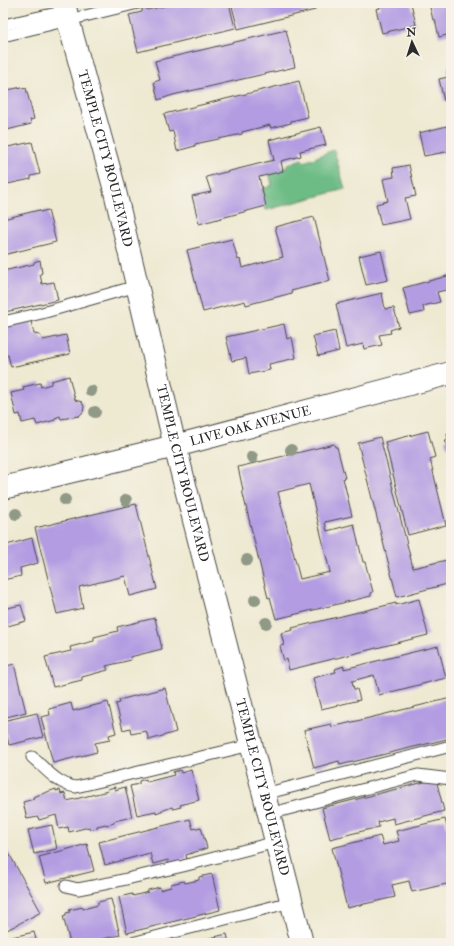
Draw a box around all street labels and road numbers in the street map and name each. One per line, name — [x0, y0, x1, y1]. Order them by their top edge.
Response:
street label: TEMPLE CITY BOULEVARD — [74, 68, 136, 249]
street label: TEMPLE CITY BOULEVARD — [153, 383, 212, 564]
street label: LIVE OAK AVENUE — [188, 402, 313, 450]
street label: TEMPLE CITY BOULEVARD — [232, 697, 293, 878]

